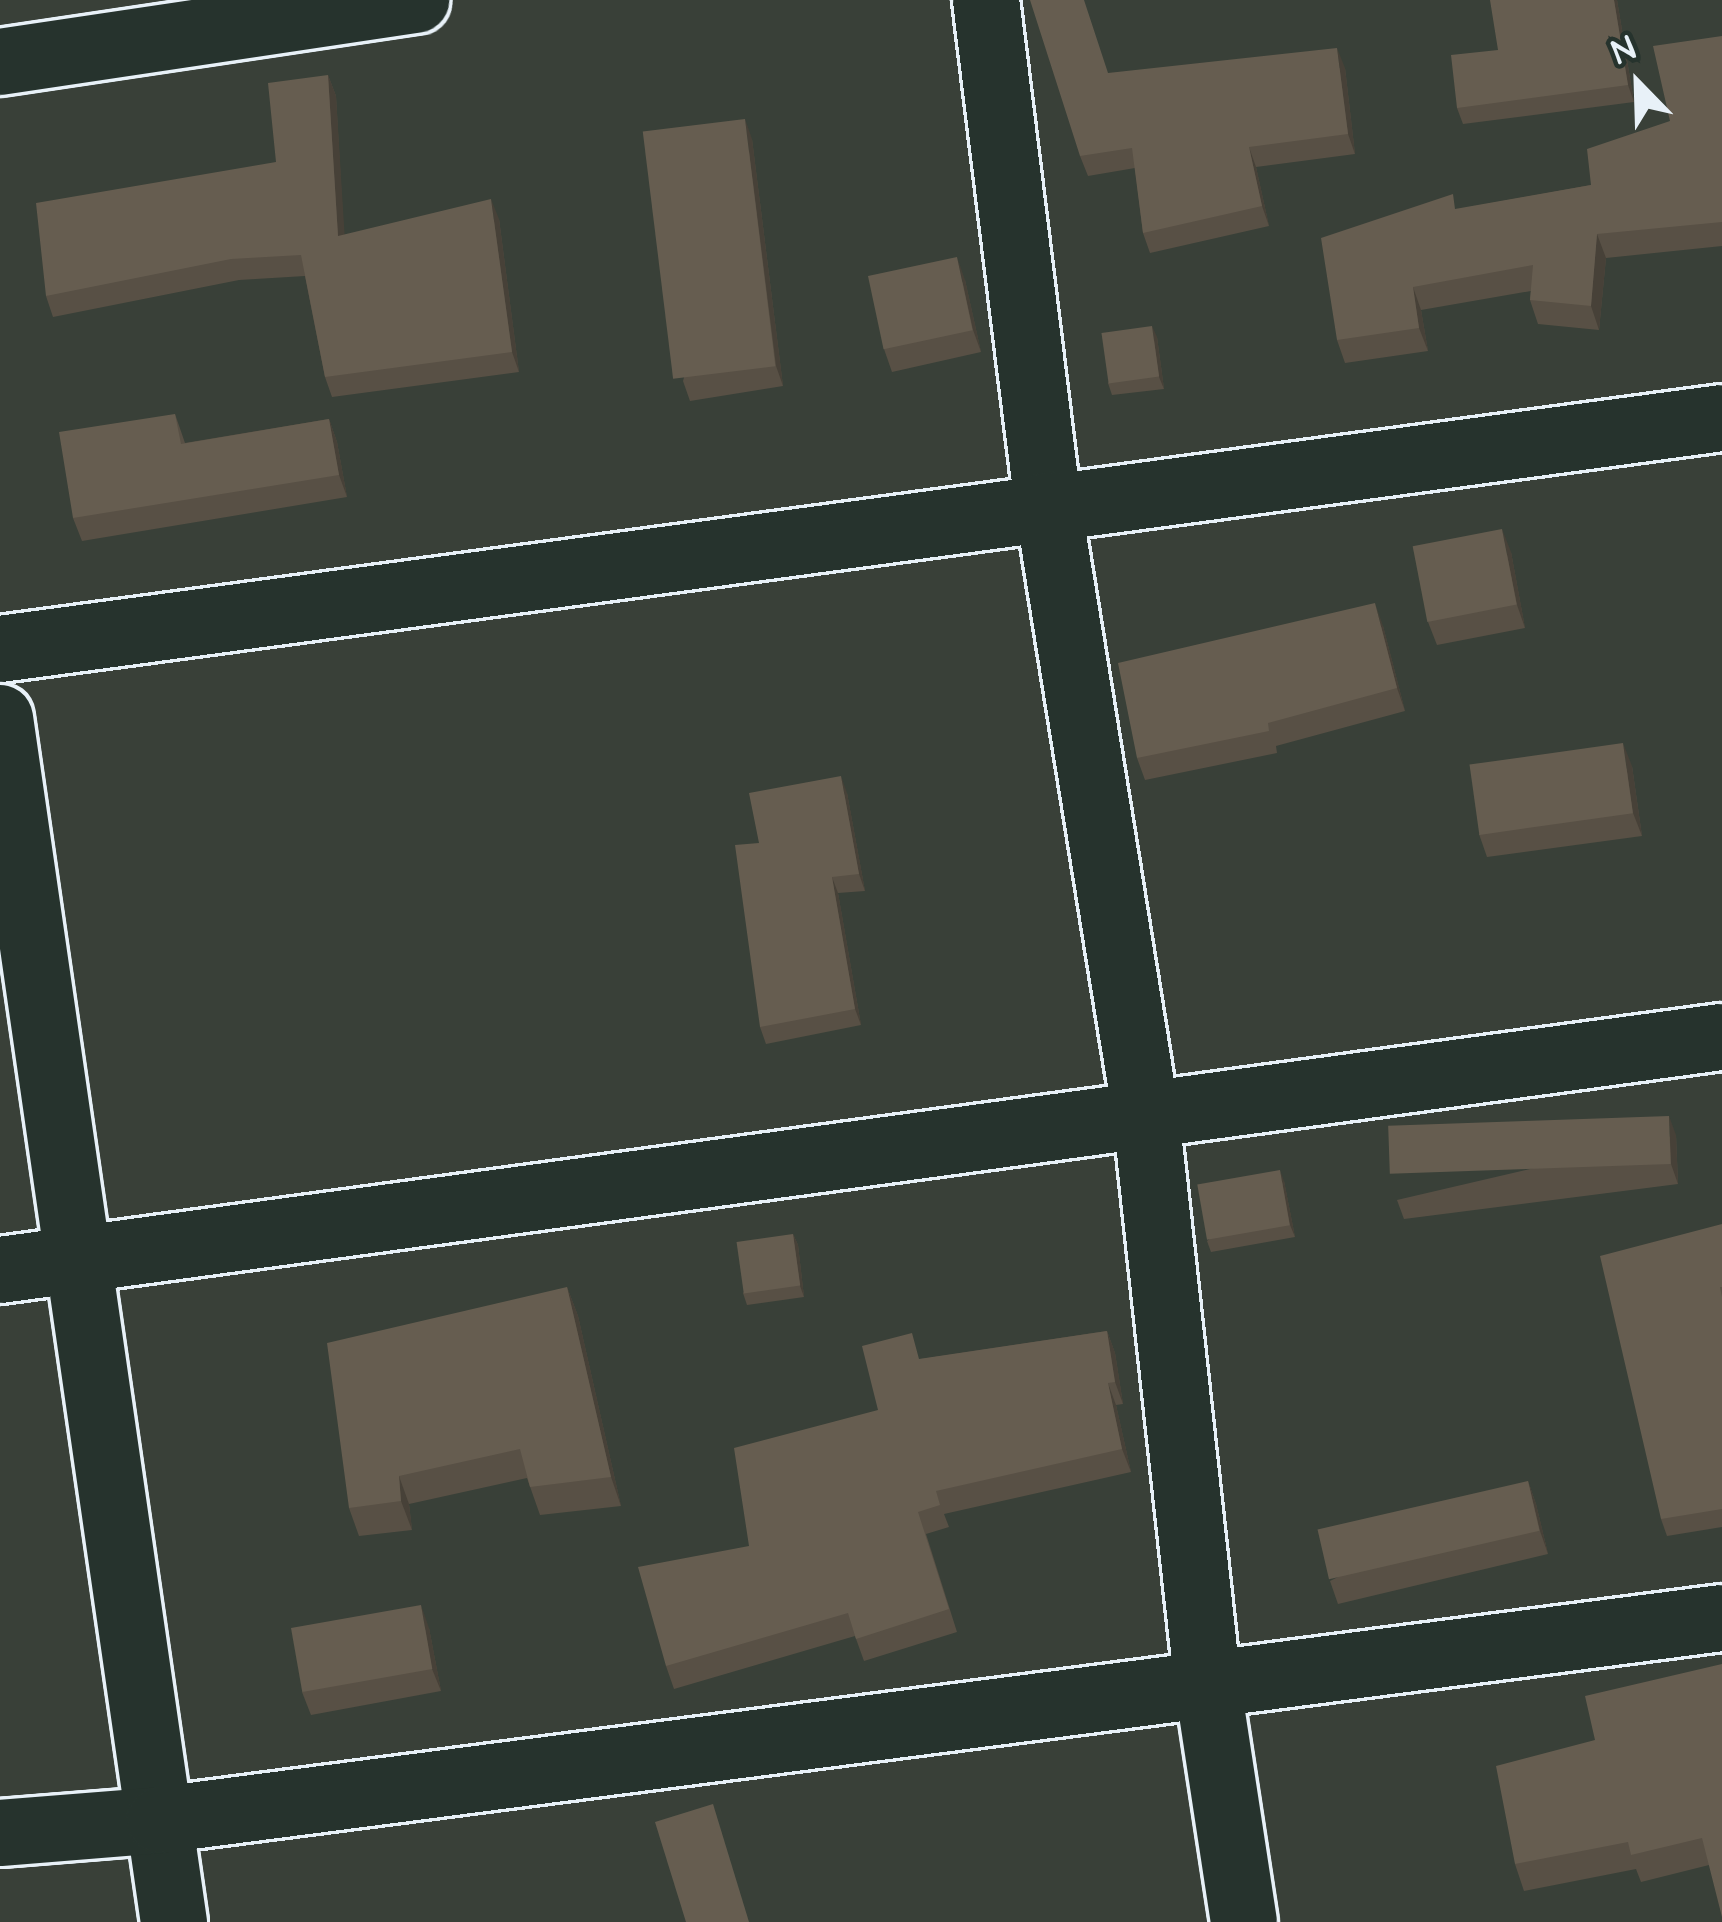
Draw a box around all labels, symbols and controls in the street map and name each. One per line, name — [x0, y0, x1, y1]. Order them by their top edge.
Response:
north arrow — [1578, 24, 1698, 144]
text: N — [1605, 26, 1642, 76]

